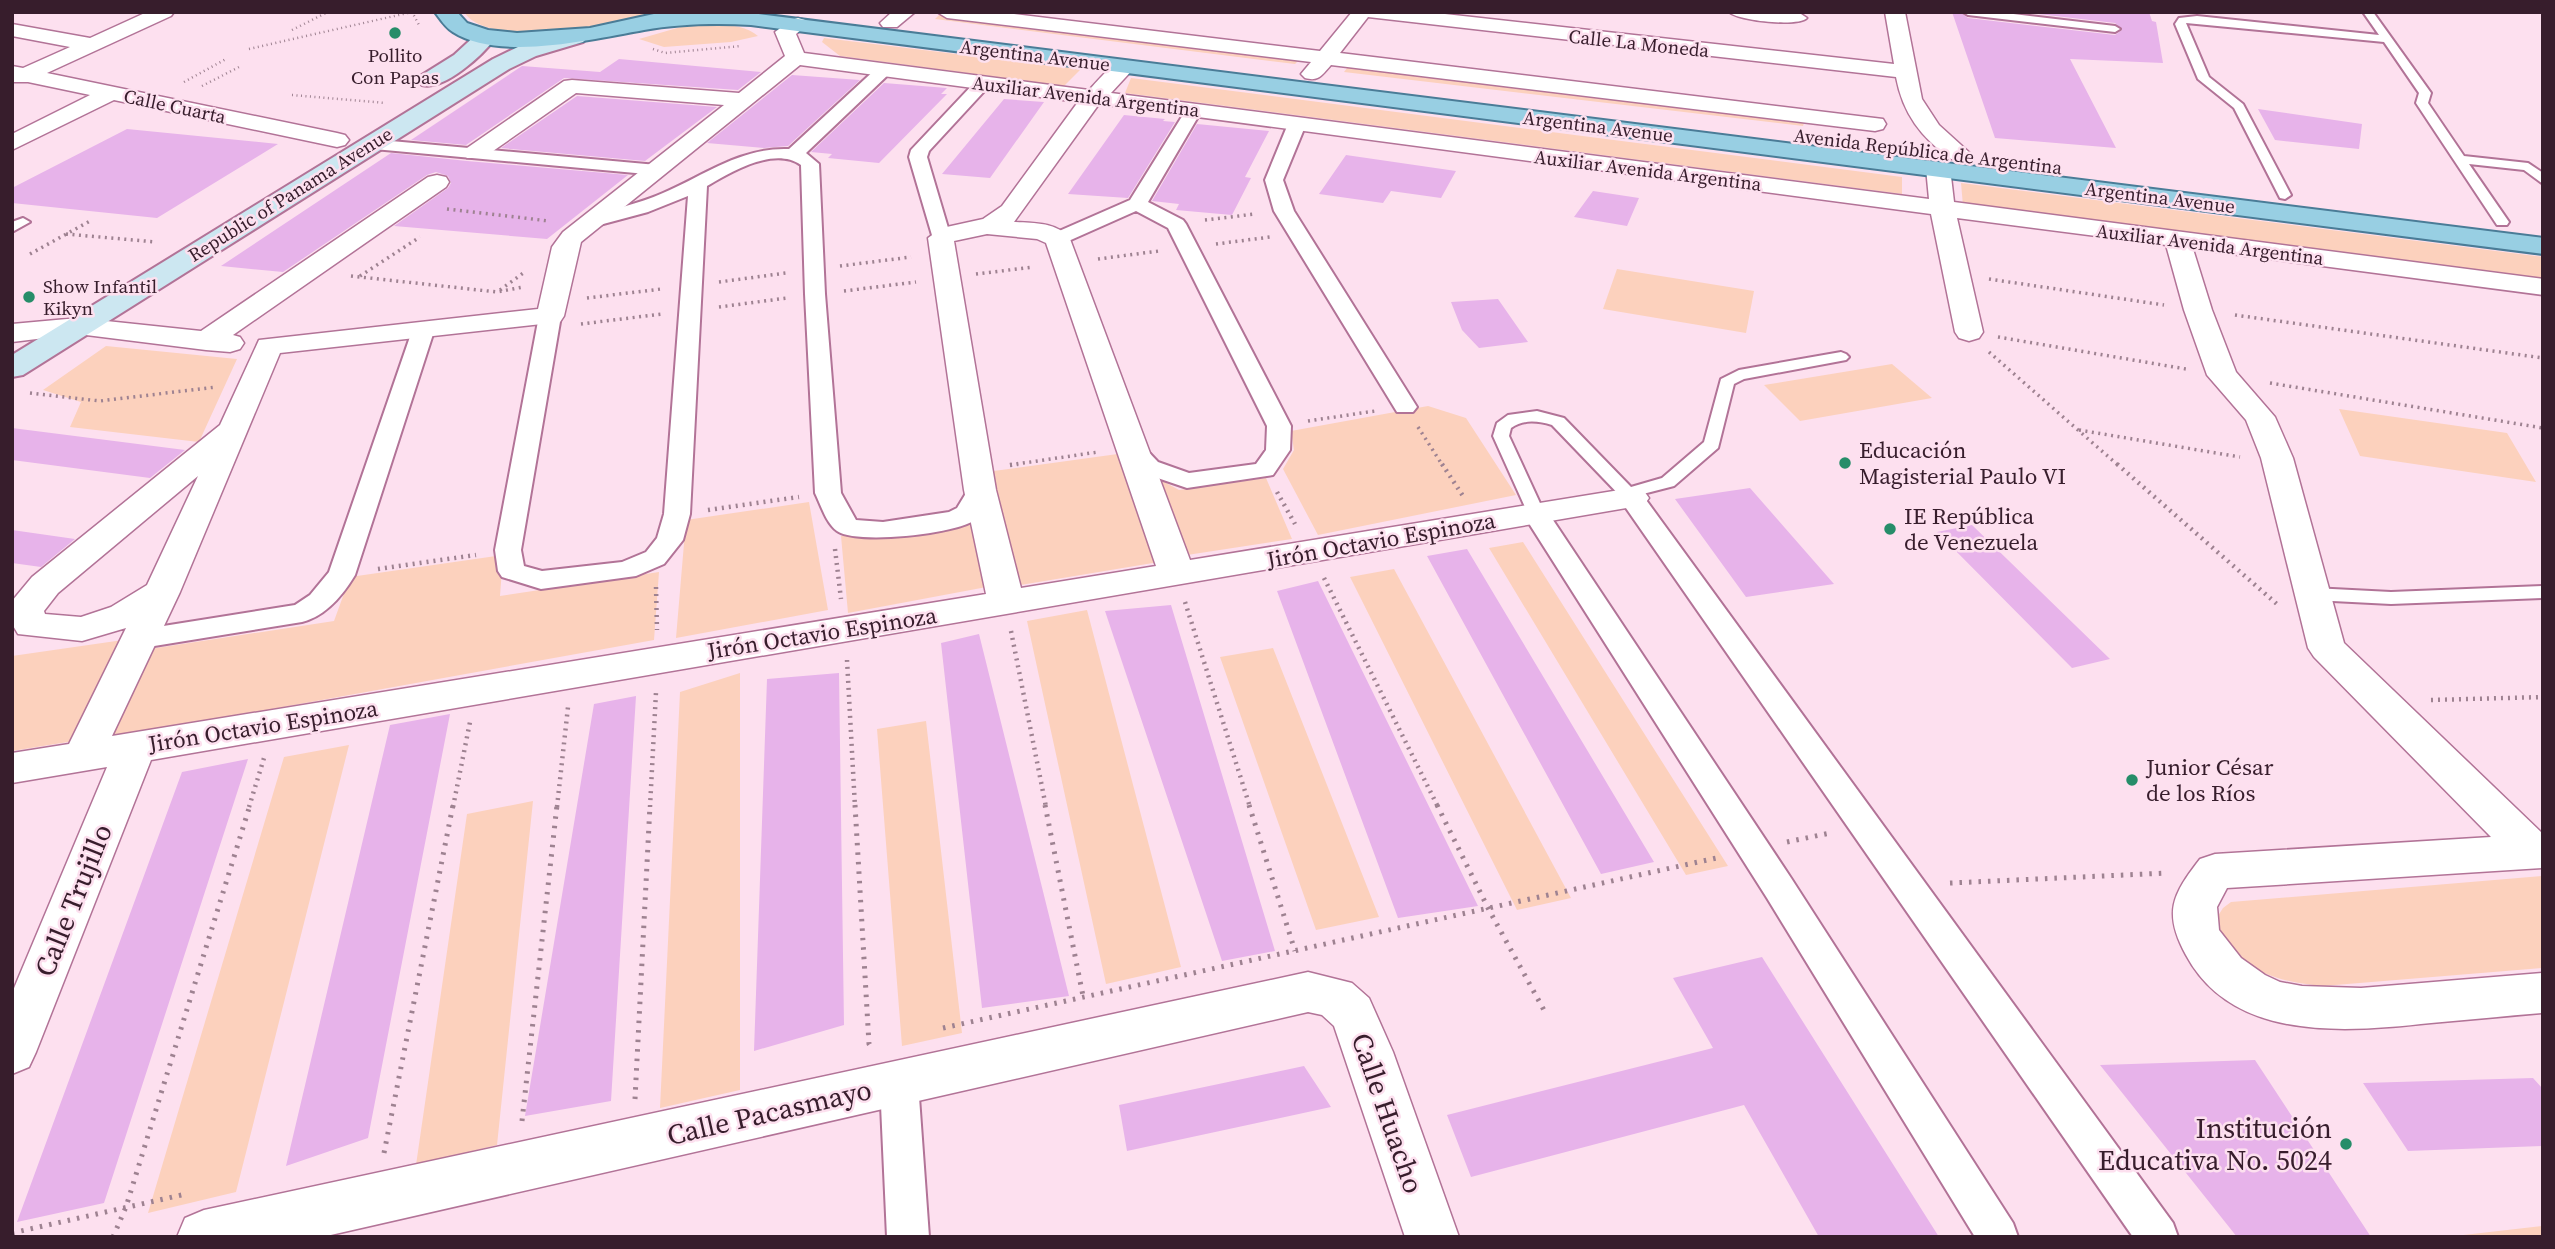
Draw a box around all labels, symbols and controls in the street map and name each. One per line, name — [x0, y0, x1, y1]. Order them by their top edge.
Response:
street label: Calle La Moneda — [1567, 23, 1711, 63]
marker: Pollito Con Papas — [387, 25, 403, 41]
street label: Argentina Avenue — [958, 33, 1112, 77]
place label: Pollito Con Papas — [351, 42, 439, 90]
street label: Auxiliar Avenida Argentina — [971, 69, 1201, 123]
street label: Calle Cuarta — [122, 82, 229, 130]
street label: Argentina Avenue — [1521, 104, 1675, 148]
street label: Republic of Panama Avenue — [183, 120, 397, 268]
street label: Avenida República de Argentina — [1792, 122, 2064, 180]
street label: Auxiliar Avenida Argentina — [1533, 143, 1763, 197]
street label: Argentina Avenue — [2083, 175, 2237, 219]
street label: Auxiliar Avenida Argentina — [2095, 217, 2325, 271]
place label: Show Infantil Kikyn — [43, 273, 157, 321]
marker: Show Infantil Kikyn — [21, 289, 37, 305]
place label: Educación Magisterial Paulo VI — [1859, 434, 2066, 492]
marker: Educación Magisterial Paulo VI — [1837, 455, 1853, 471]
place label: IE República de Venezuela — [1904, 500, 2038, 558]
street label: Jirón Octavio Espinoza — [1263, 504, 1498, 576]
marker: IE República de Venezuela — [1882, 521, 1898, 537]
street label: Jirón Octavio Espinoza — [704, 599, 939, 667]
street label: Jirón Octavio Espinoza — [145, 692, 380, 760]
place label: Junior César de los Ríos — [2145, 751, 2274, 809]
marker: Junior César de los Ríos — [2124, 772, 2140, 788]
street label: Calle Trujillo — [25, 818, 121, 982]
street label: Calle Huacho — [1343, 1028, 1433, 1198]
street label: Calle Pacasmayo — [663, 1070, 875, 1154]
place label: Institución Educativa No. 5024 — [2098, 1109, 2332, 1179]
marker: Institución Educativa No. 5024 — [2338, 1136, 2354, 1152]

